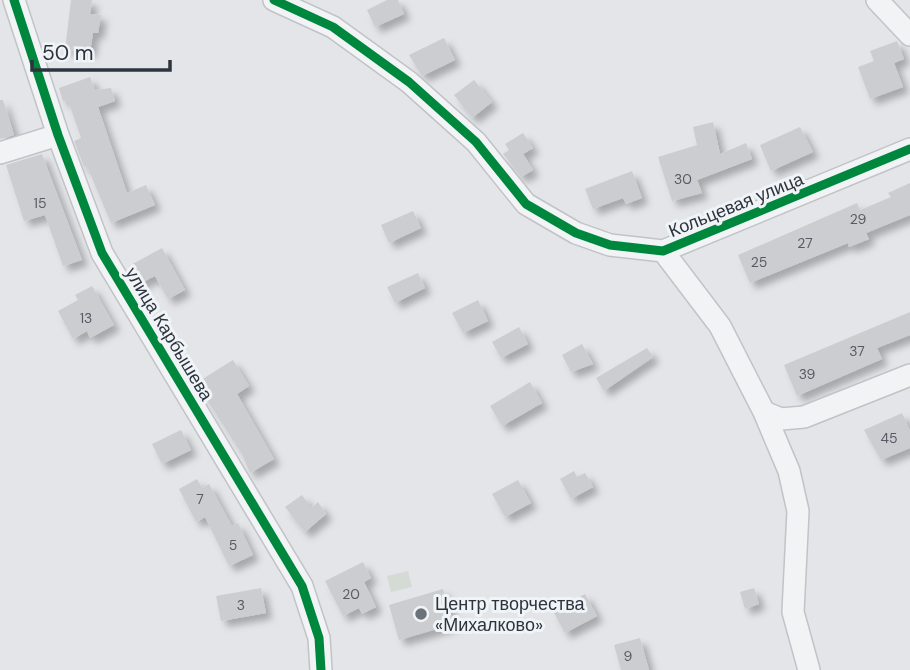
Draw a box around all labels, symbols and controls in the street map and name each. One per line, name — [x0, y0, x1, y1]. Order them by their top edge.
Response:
scale bar — [32, 28, 170, 72]
text: 50 m — [42, 39, 93, 67]
street label: Кольцевая улица — [665, 167, 808, 243]
house number: 30 — [674, 170, 692, 188]
house number: 15 — [34, 194, 46, 212]
house number: 29 — [850, 210, 867, 228]
house number: 27 — [797, 234, 813, 252]
house number: 25 — [751, 253, 767, 271]
street label: улица Карбышева — [120, 263, 219, 406]
house number: 13 — [80, 309, 92, 327]
house number: 37 — [849, 342, 865, 360]
house number: 39 — [799, 365, 816, 383]
house number: 45 — [880, 429, 898, 447]
house number: 7 — [196, 490, 204, 508]
house number: 5 — [229, 536, 237, 554]
house number: 20 — [342, 585, 360, 603]
place label: Центр творчества «Михалково» — [435, 592, 586, 637]
house number: 3 — [237, 596, 245, 614]
marker: Центр творчества «Михалково» — [413, 606, 429, 622]
house number: 9 — [624, 647, 633, 665]

